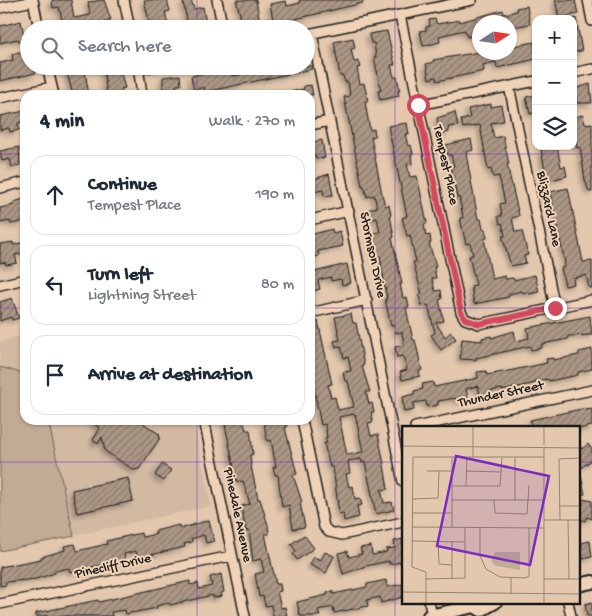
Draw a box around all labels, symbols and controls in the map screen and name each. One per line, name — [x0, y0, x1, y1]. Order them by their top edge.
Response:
north arrow — [472, 15, 517, 60]
map controls — [532, 15, 577, 150]
button: + — [532, 15, 577, 60]
search box — [20, 20, 315, 75]
icon: search — [38, 34, 66, 62]
text: Search here — [78, 36, 172, 59]
button: − — [532, 60, 577, 105]
route start — [407, 94, 430, 117]
button: layers — [532, 105, 577, 150]
text: 4 min — [40, 110, 84, 135]
text: Walk · 270 m — [209, 113, 295, 132]
street label: Tempest Place — [428, 122, 462, 207]
street label: Blizzard Lane — [532, 169, 564, 249]
text: Continue — [88, 174, 157, 197]
icon: ahead — [41, 181, 69, 209]
text: 190 m — [255, 186, 294, 205]
text: Tempest Place — [88, 197, 181, 216]
street label: Stormson Drive — [355, 211, 390, 300]
text: Turn left — [88, 264, 152, 287]
icon: left — [41, 271, 69, 299]
text: 80 m — [261, 276, 294, 295]
text: Lightning Street — [88, 287, 196, 306]
route end — [544, 297, 567, 320]
icon: arrive — [41, 361, 69, 389]
text: Arrive at destination — [88, 364, 252, 387]
street label: Thunder Street — [456, 377, 547, 413]
inset map — [402, 426, 580, 604]
street label: Pinedale Avenue — [218, 465, 255, 565]
street label: Pinecliff Drive — [72, 550, 154, 584]

